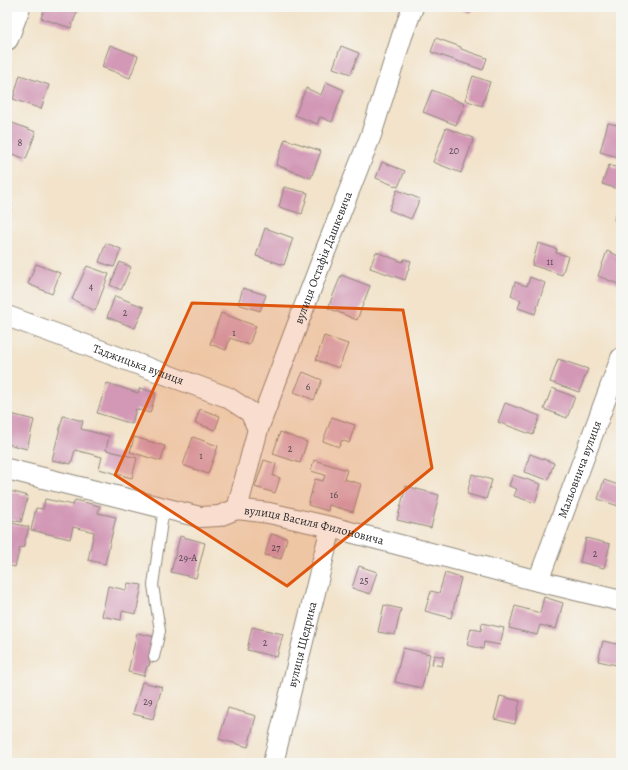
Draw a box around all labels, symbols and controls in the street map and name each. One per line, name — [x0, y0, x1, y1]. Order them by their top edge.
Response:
house number: 8 — [18, 136, 23, 149]
house number: 20 — [449, 144, 459, 157]
street label: вулиця Остафія Дашкевича — [290, 189, 356, 326]
house number: 11 — [547, 255, 554, 268]
house number: 4 — [89, 280, 94, 293]
house number: 2 — [123, 306, 128, 319]
house number: 1 — [232, 326, 236, 339]
street label: Таджицька вулиця — [91, 340, 186, 389]
house number: 6 — [306, 380, 311, 393]
street label: Мальовнича вулиця — [554, 418, 605, 521]
house number: 2 — [288, 442, 293, 455]
house number: 1 — [199, 449, 203, 462]
house number: 16 — [330, 488, 338, 501]
street label: вулиця Василя Филоновича — [243, 502, 386, 549]
house number: 27 — [272, 541, 281, 554]
house number: 2 — [593, 547, 598, 560]
house number: 29-А — [179, 551, 197, 564]
house number: 25 — [359, 574, 369, 587]
street label: вулиця Щедрика — [284, 600, 320, 689]
house number: 2 — [263, 636, 268, 649]
house number: 29 — [143, 695, 153, 708]

